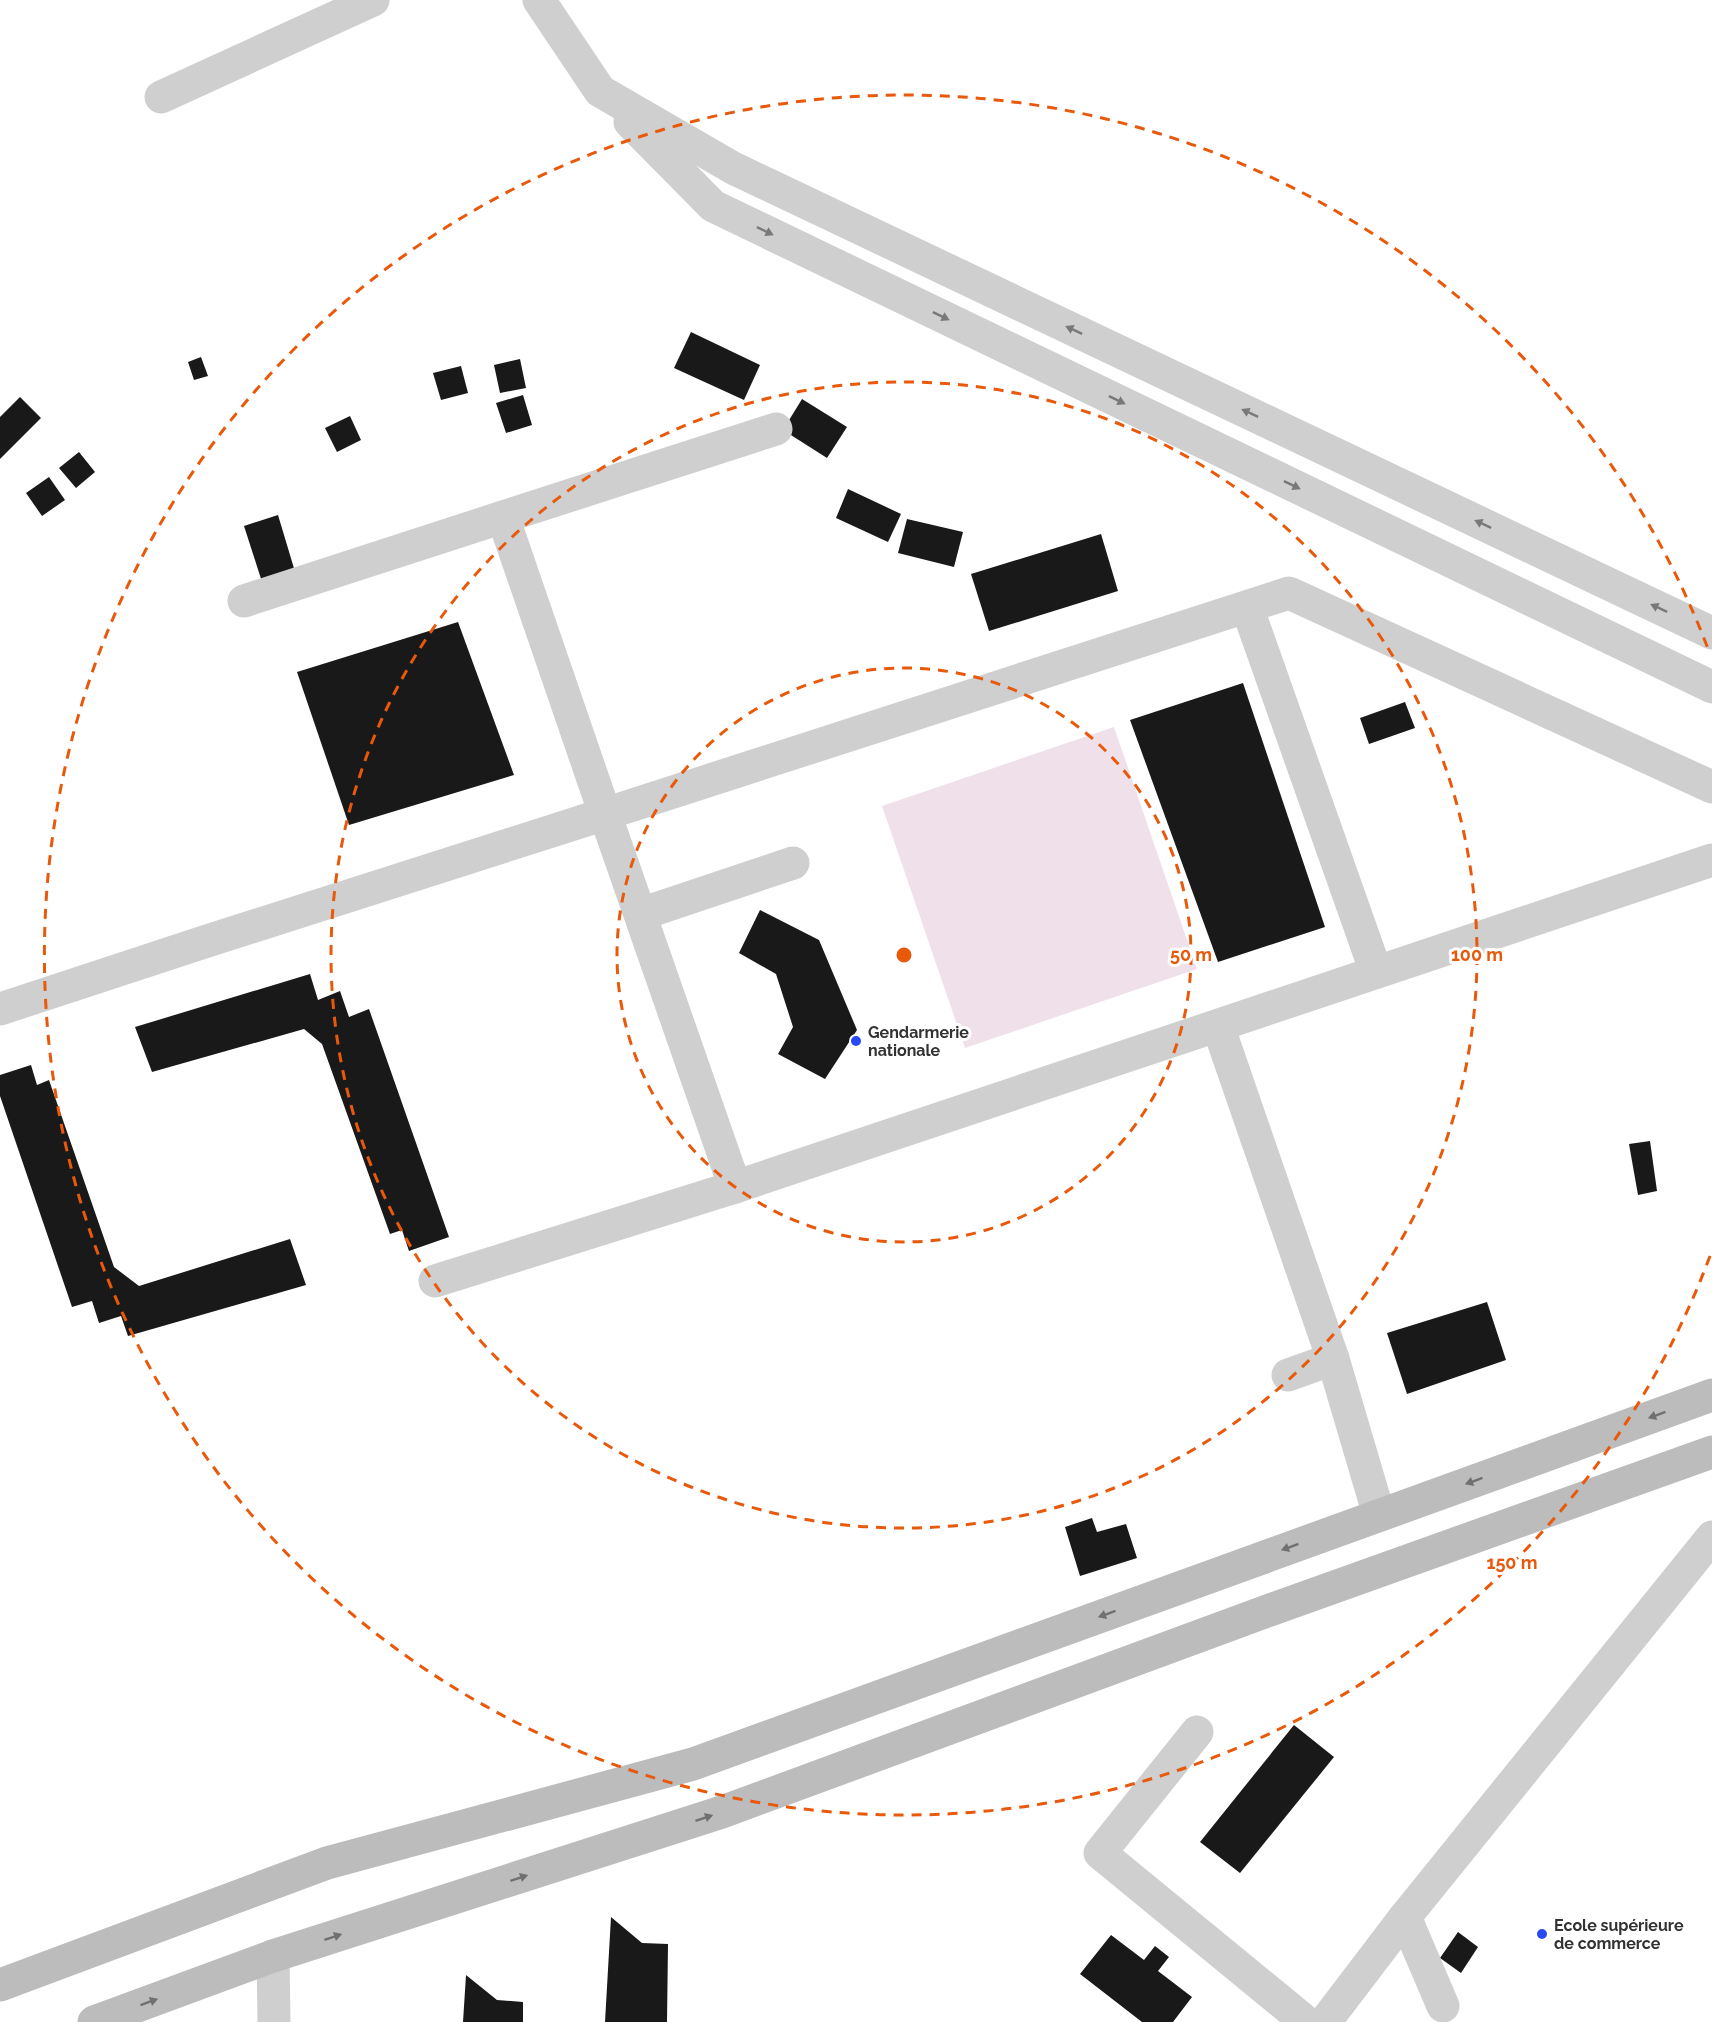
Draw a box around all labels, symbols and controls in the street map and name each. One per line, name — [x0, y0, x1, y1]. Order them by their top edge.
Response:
one-way arrow — [757, 227, 774, 236]
one-way arrow — [932, 310, 950, 320]
one-way arrow — [1065, 325, 1082, 334]
one-way arrow — [1108, 396, 1125, 405]
one-way arrow — [1241, 409, 1258, 418]
one-way arrow — [1284, 480, 1301, 490]
one-way arrow — [1474, 520, 1491, 529]
one-way arrow — [1651, 603, 1668, 612]
text: 50 m — [1170, 944, 1212, 965]
text: 100 m — [1451, 944, 1503, 965]
centre of rings — [894, 945, 914, 965]
place label: Gendarmerie nationale — [868, 1023, 969, 1060]
marker: Gendarmerie nationale — [849, 1034, 863, 1048]
one-way arrow — [1648, 1410, 1666, 1420]
one-way arrow — [1464, 1476, 1482, 1486]
one-way arrow — [1281, 1543, 1299, 1553]
text: 150 m — [1487, 1552, 1538, 1573]
one-way arrow — [1098, 1609, 1116, 1619]
one-way arrow — [695, 1813, 713, 1822]
one-way arrow — [510, 1872, 528, 1882]
place label: Ecole supérieure de commerce — [1554, 1916, 1684, 1953]
marker: Ecole supérieure de commerce — [1535, 1927, 1549, 1941]
one-way arrow — [324, 1932, 342, 1941]
one-way arrow — [140, 1996, 158, 2006]

